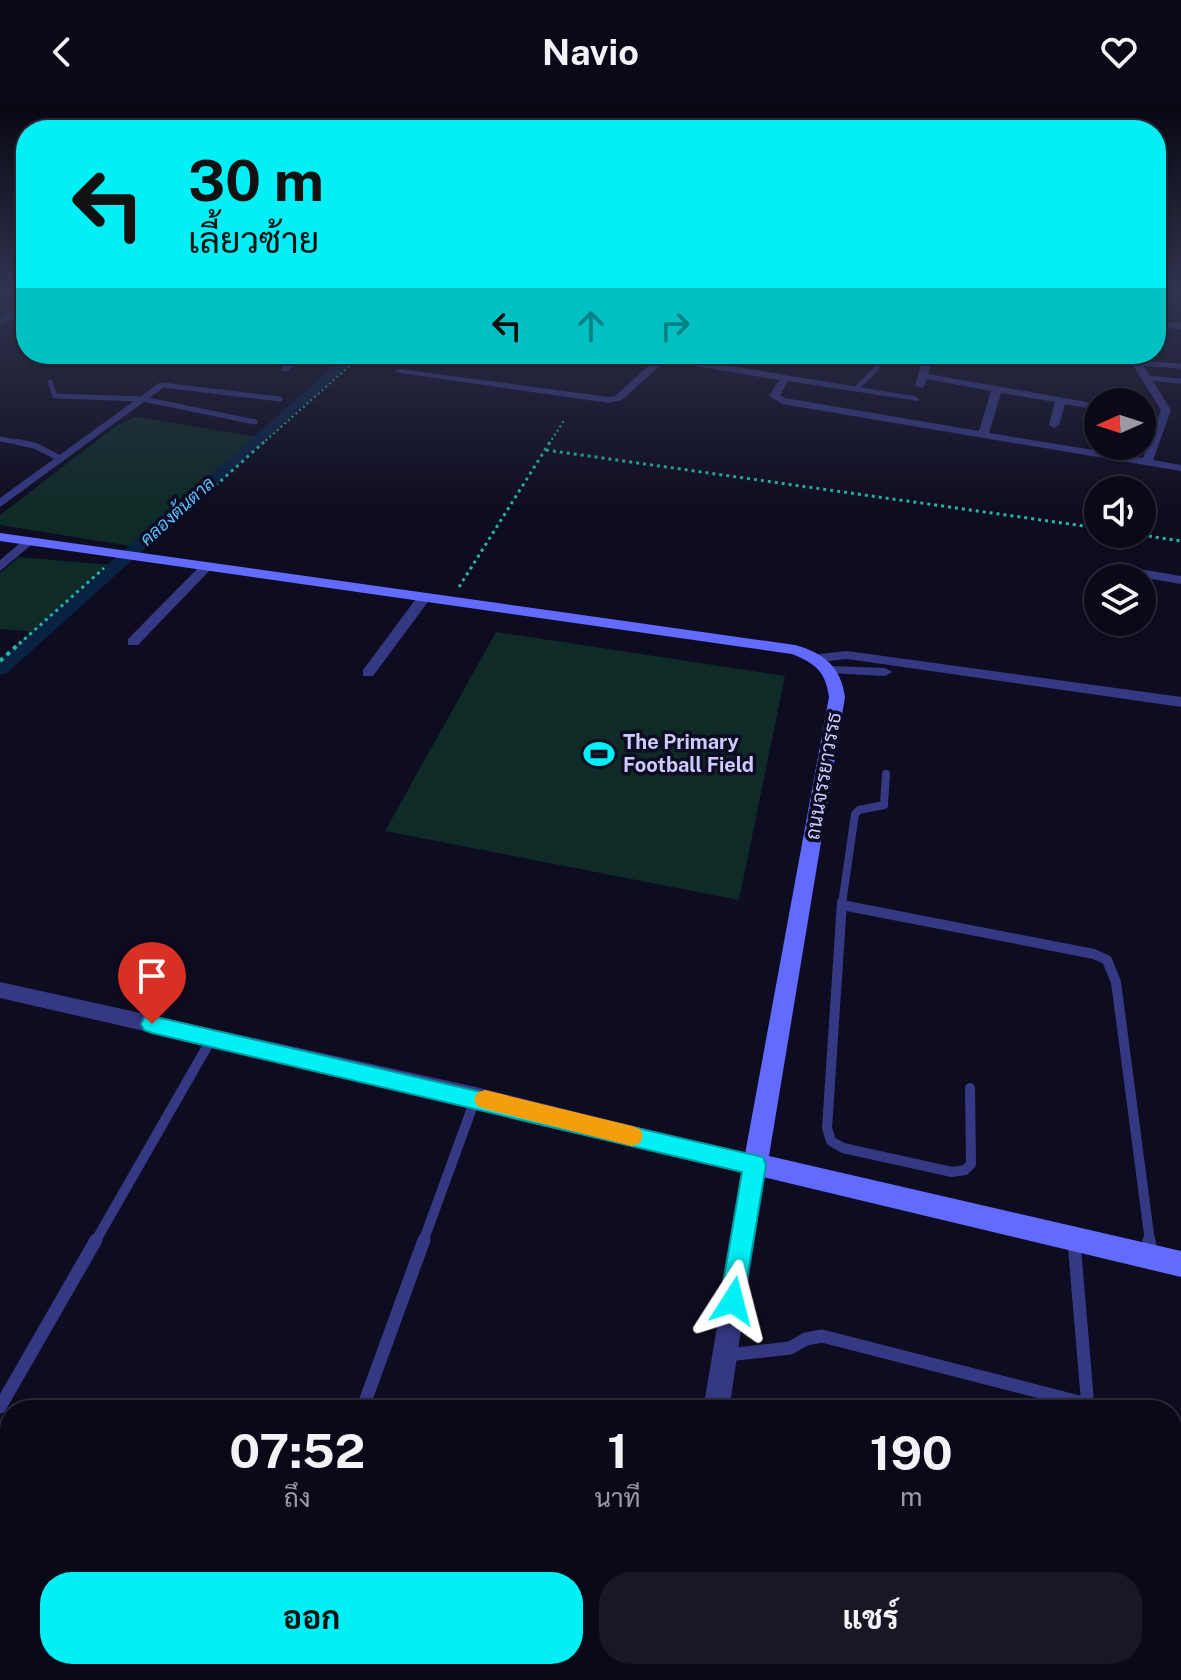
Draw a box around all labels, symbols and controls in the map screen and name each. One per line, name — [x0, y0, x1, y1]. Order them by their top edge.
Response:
icon: back — [40, 30, 84, 74]
icon: heart — [1097, 30, 1141, 74]
text: Navio — [542, 31, 639, 73]
text: 30 m — [188, 148, 324, 214]
icon: left — [56, 152, 160, 256]
text: เลี้ยวซ้าย — [188, 219, 319, 261]
icon: left — [485, 304, 529, 348]
icon: ahead — [569, 304, 613, 348]
icon: right — [653, 304, 697, 348]
north arrow — [1084, 388, 1156, 460]
map controls — [1084, 388, 1156, 636]
water label: คลองต้นตาล — [135, 471, 218, 550]
button: sound — [1084, 476, 1156, 548]
button: layers — [1084, 564, 1156, 636]
street label: ถนนจรรยาวรรธ — [800, 710, 846, 842]
place label: The Primary Football Field — [623, 730, 754, 777]
sports icon: The Primary Football Field — [582, 737, 616, 771]
pin — [118, 942, 186, 1024]
icon: arrive — [130, 954, 174, 998]
position arrow — [691, 1259, 775, 1343]
text: 07:52 — [229, 1422, 365, 1479]
text: 1 — [607, 1422, 628, 1479]
text: 190 — [870, 1424, 953, 1481]
text: m — [900, 1481, 923, 1512]
text: ถึง — [284, 1482, 311, 1513]
text: นาที — [594, 1482, 641, 1513]
button: ออก — [40, 1572, 583, 1664]
button: แชร์ — [599, 1572, 1142, 1664]

